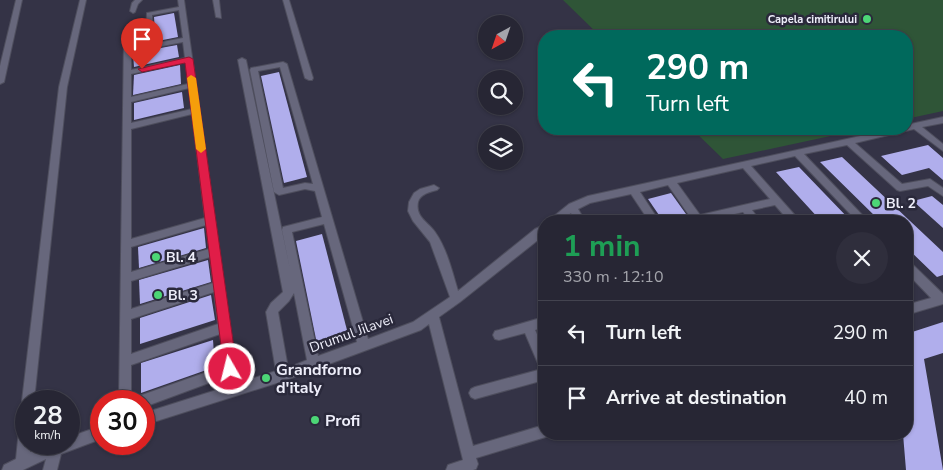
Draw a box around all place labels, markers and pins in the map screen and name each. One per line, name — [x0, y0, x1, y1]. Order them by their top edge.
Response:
place label: Capela cimitirului — [768, 12, 857, 27]
marker: Capela cimitirului — [861, 13, 873, 25]
pin — [121, 18, 163, 69]
place label: Bl. 2 — [886, 194, 916, 213]
marker: Bl. 2 — [870, 197, 882, 209]
place label: Bl. 4 — [166, 248, 196, 267]
marker: Bl. 4 — [150, 251, 162, 263]
place label: Bl. 3 — [168, 286, 198, 305]
marker: Bl. 3 — [152, 289, 164, 301]
place label: Grandforno d'italy — [276, 359, 361, 399]
marker: Grandforno d'italy — [260, 372, 272, 384]
place label: Profi — [325, 410, 360, 432]
marker: Profi — [309, 414, 321, 426]

